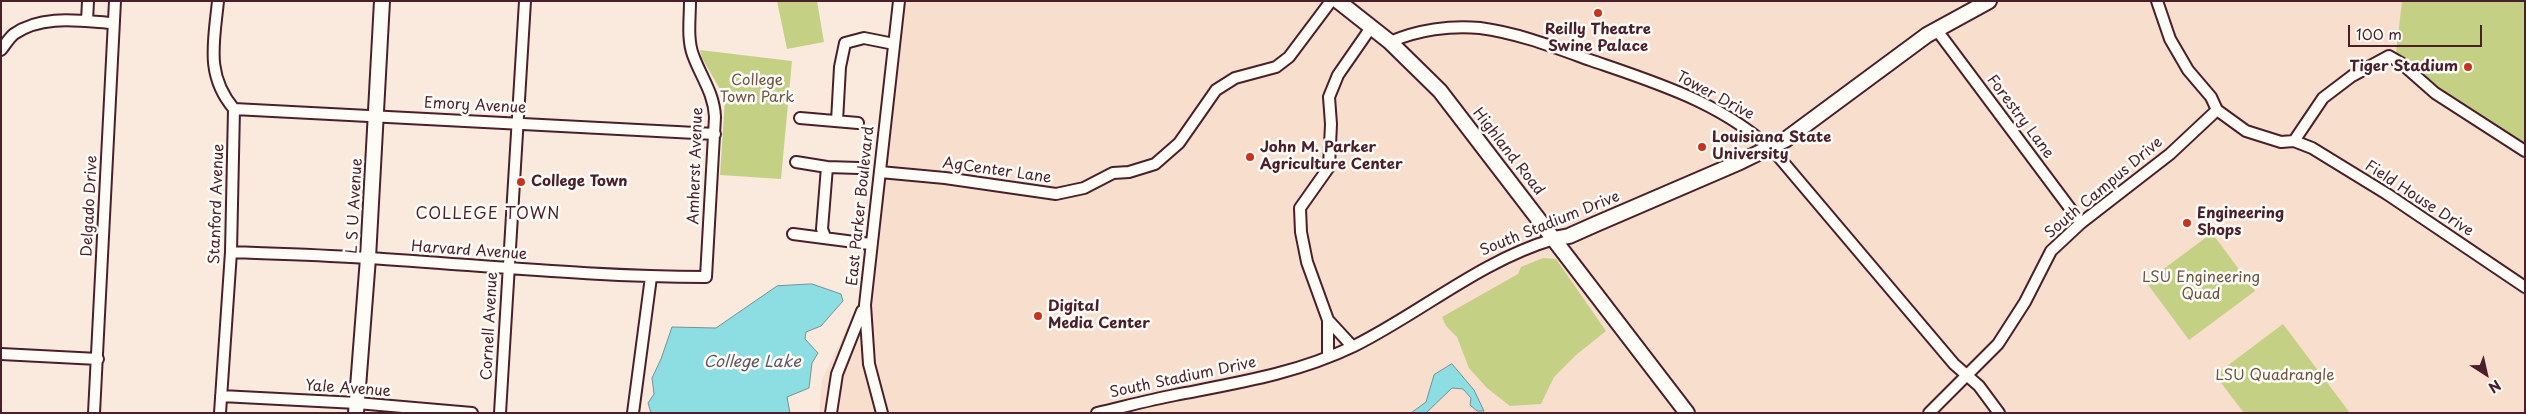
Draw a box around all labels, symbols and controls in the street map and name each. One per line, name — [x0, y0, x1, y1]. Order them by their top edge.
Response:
marker: Reilly Theatre Swine Palace — [1592, 7, 1604, 19]
scale bar — [2351, 15, 2485, 47]
place label: Reilly Theatre Swine Palace — [1545, 21, 1651, 56]
text: 100 m — [2356, 22, 2402, 45]
place label: Tiger Stadium — [2350, 58, 2458, 76]
marker: Tiger Stadium — [2462, 61, 2474, 73]
street label: Tower Drive — [1673, 68, 1757, 124]
park label: College Town Park — [720, 72, 794, 107]
street label: Forestry Lane — [1983, 72, 2057, 162]
street label: Emory Avenue — [423, 94, 527, 118]
street label: Highland Road — [1468, 105, 1548, 199]
street label: Amherst Avenue — [685, 107, 707, 225]
street label: East Parker Boulevard — [844, 125, 878, 287]
place label: Louisiana State University — [1712, 129, 1831, 164]
street label: South Campus Drive — [2041, 133, 2167, 243]
place label: John M. Parker Agriculture Center — [1260, 139, 1403, 174]
marker: Louisiana State University — [1696, 141, 1708, 153]
street label: Stanford Avenue — [206, 143, 228, 265]
marker: John M. Parker Agriculture Center — [1244, 151, 1256, 163]
street label: AgCenter Lane — [941, 154, 1053, 188]
street label: Delgado Drive — [78, 155, 102, 257]
street label: Field House Drive — [2361, 157, 2477, 241]
street label: L S U Avenue — [344, 158, 366, 254]
place label: College Town — [531, 173, 628, 191]
marker: College Town — [515, 176, 527, 188]
street label: South Stadium Drive — [1478, 188, 1622, 260]
district label: COLLEGE TOWN — [414, 205, 562, 225]
place label: Engineering Shops — [2197, 205, 2284, 240]
marker: Engineering Shops — [2181, 217, 2193, 229]
street label: Harvard Avenue — [410, 238, 528, 264]
park label: LSU Engineering Quad — [2142, 269, 2260, 304]
street label: Cornell Avenue — [478, 271, 502, 381]
place label: Digital Media Center — [1048, 298, 1150, 333]
marker: Digital Media Center — [1032, 310, 1044, 322]
north arrow — [2461, 349, 2511, 399]
water label: College Lake — [703, 353, 801, 373]
street label: South Stadium Drive — [1108, 354, 1258, 402]
park label: LSU Quadrangle — [2215, 367, 2335, 385]
text: N — [2484, 375, 2505, 398]
street label: Yale Avenue — [305, 377, 391, 401]

